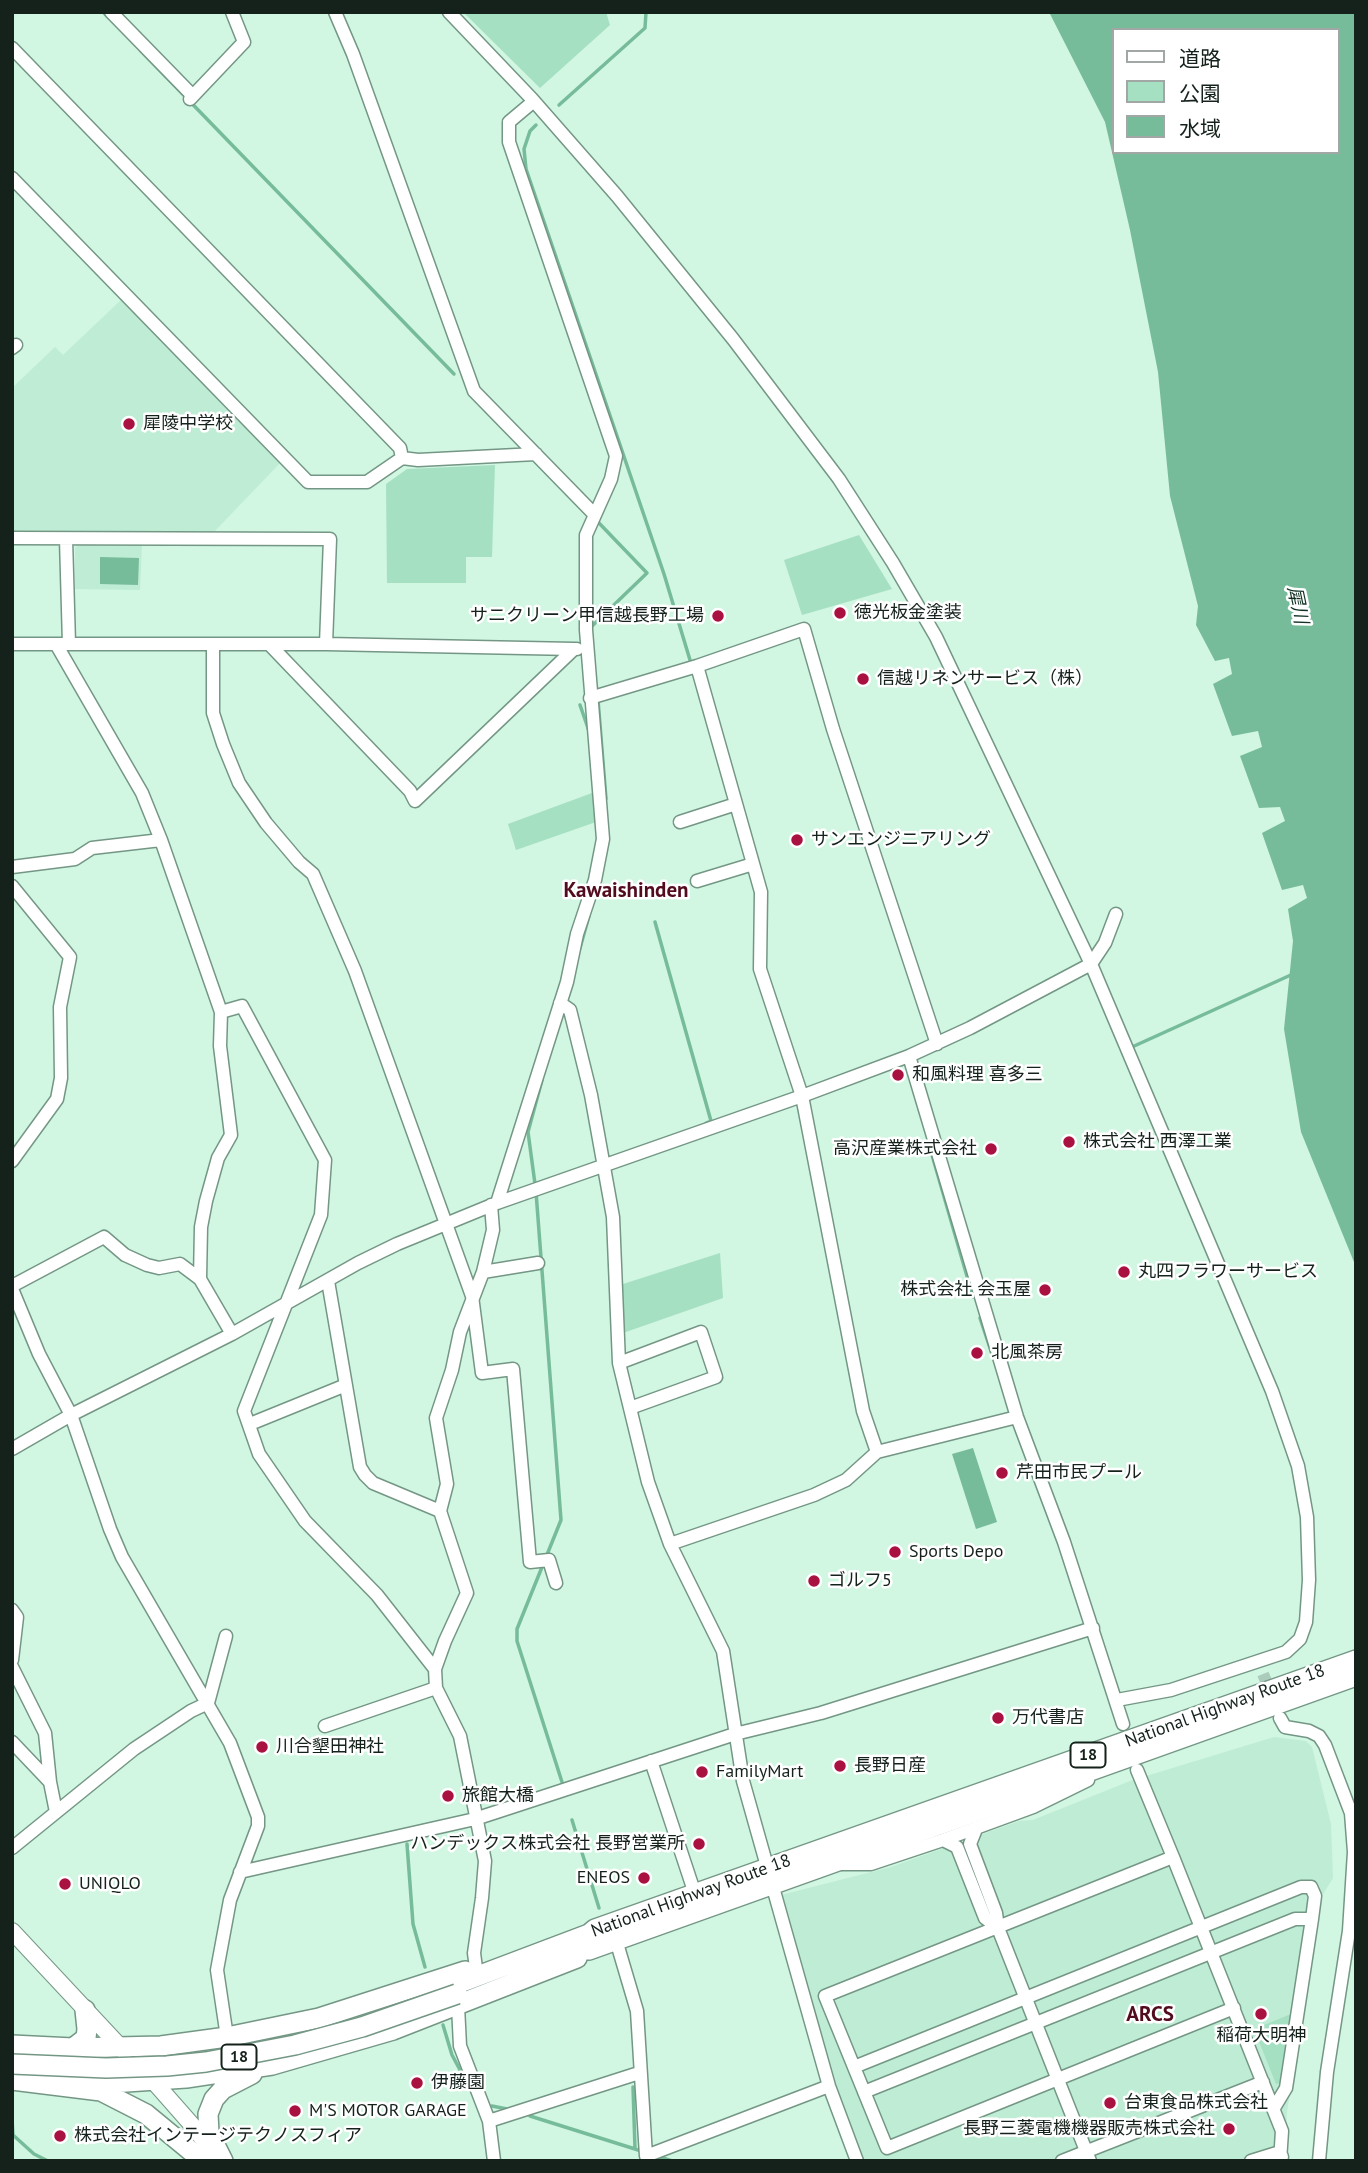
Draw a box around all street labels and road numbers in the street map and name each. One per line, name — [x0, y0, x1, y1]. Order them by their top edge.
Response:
street label: National Highway Route 18 — [1122, 1660, 1328, 1752]
road number: 18 — [1070, 1742, 1106, 1768]
street label: National Highway Route 18 — [588, 1850, 794, 1942]
road number: 18 — [222, 2044, 256, 2070]

